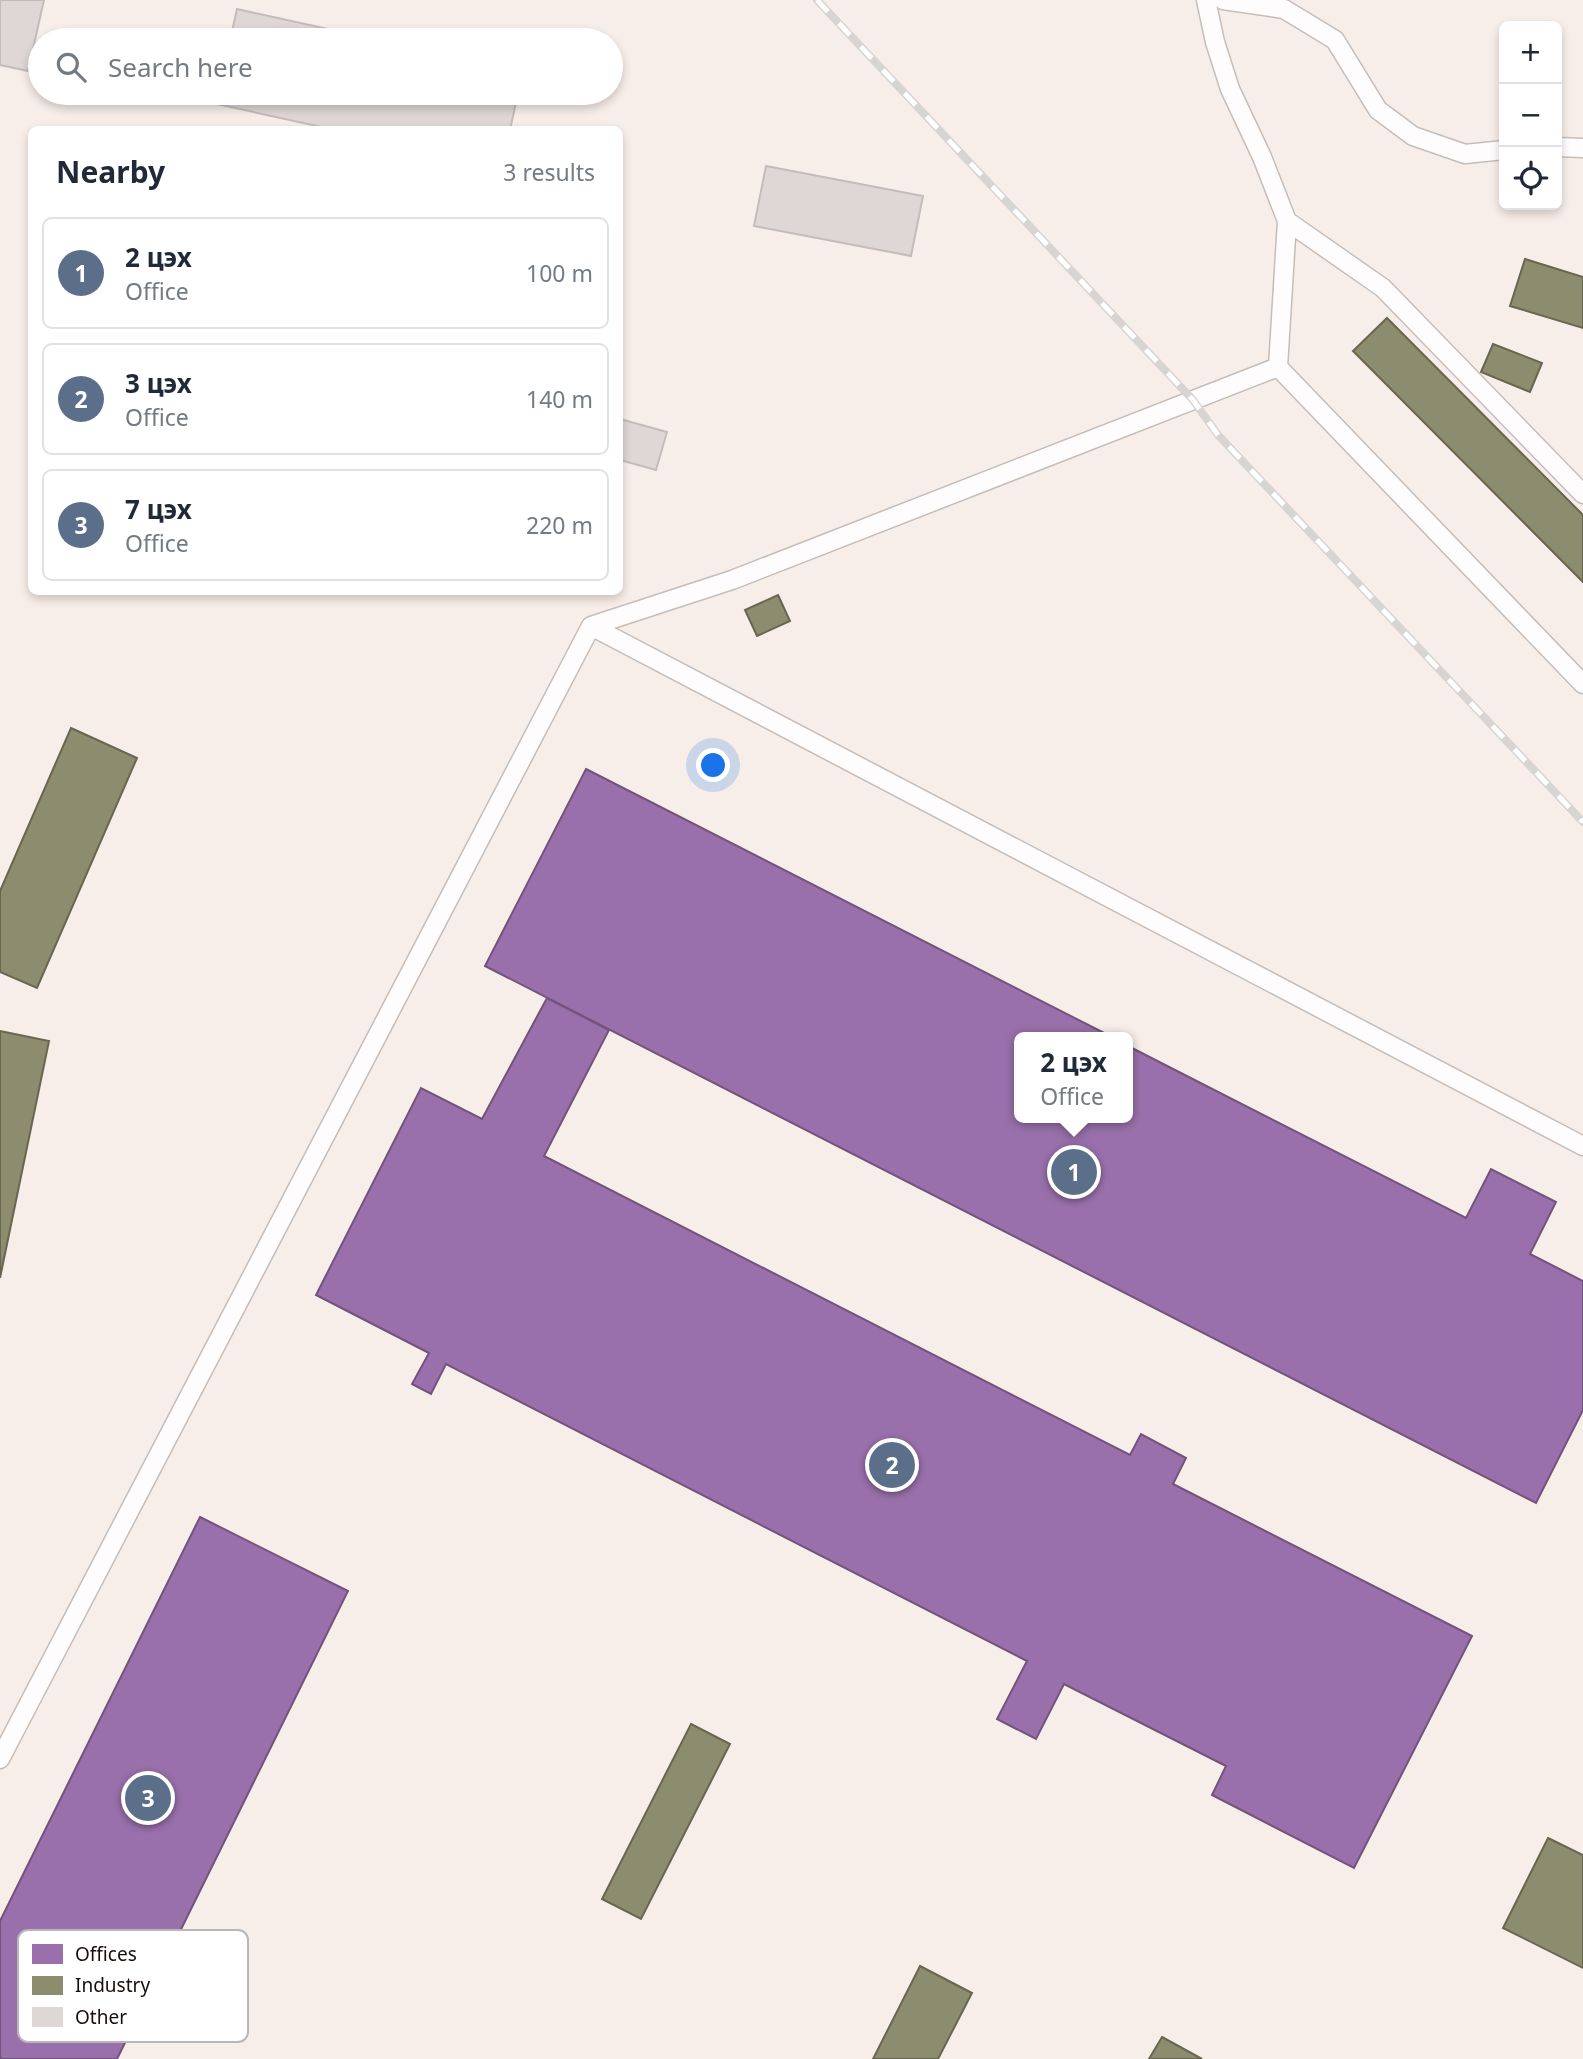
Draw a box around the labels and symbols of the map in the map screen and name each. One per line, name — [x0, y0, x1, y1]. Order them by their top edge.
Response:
your location — [696, 748, 730, 782]
pin: 1 — [1051, 1146, 1097, 1198]
pin: 2 — [869, 1439, 915, 1491]
pin: 3 — [125, 1772, 171, 1824]
legend — [18, 1930, 248, 2042]
text: Offices — [75, 1941, 137, 1967]
text: Industry — [75, 1972, 150, 1998]
text: Other — [75, 2004, 127, 2030]

